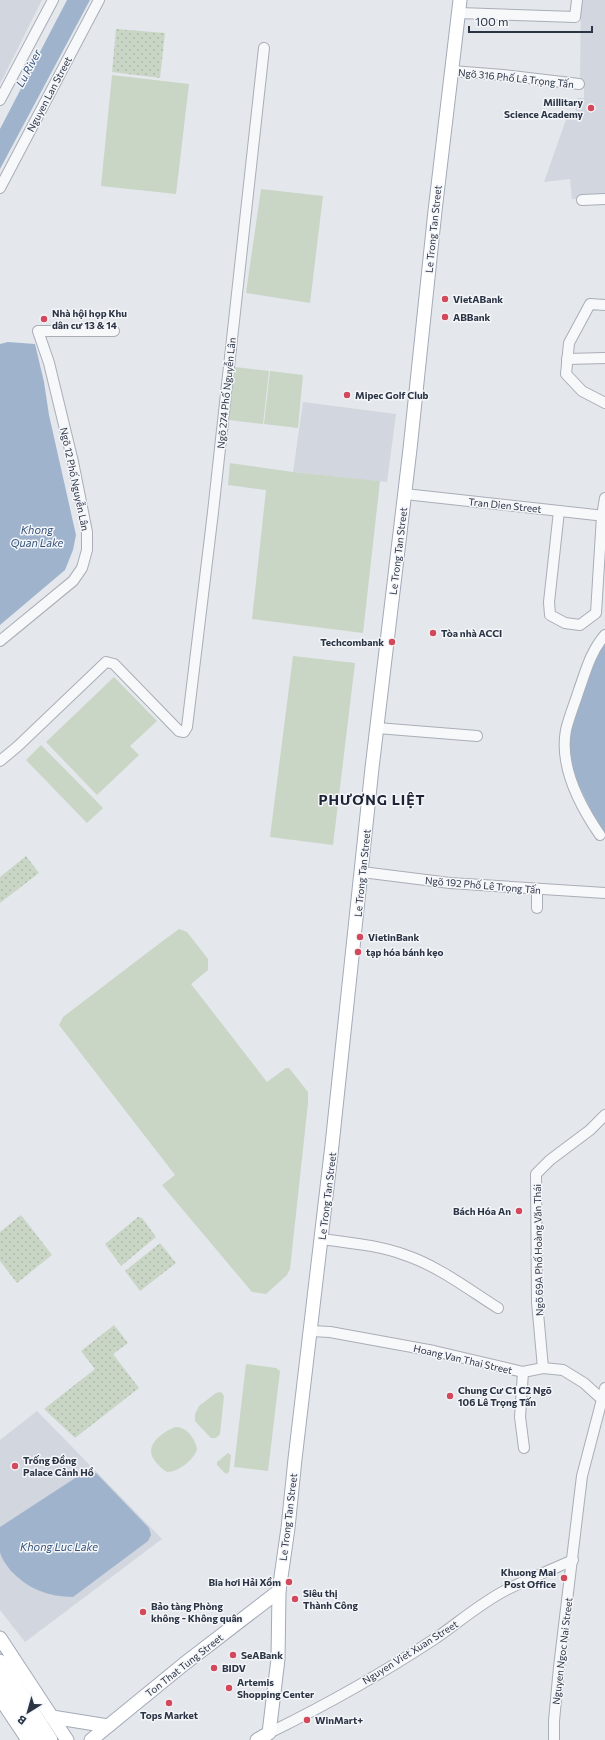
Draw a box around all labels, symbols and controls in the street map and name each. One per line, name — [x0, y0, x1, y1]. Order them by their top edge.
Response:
scale bar — [469, 8, 592, 34]
text: 100 m — [475, 14, 509, 28]
water label: Lu River — [13, 47, 44, 89]
street label: Nguyen Lan Street — [24, 54, 74, 134]
street label: Ngõ 316 Phố Lê Trọng Tấn — [457, 66, 575, 90]
place label: Millitary Science Academy — [504, 96, 584, 120]
marker: Millitary Science Academy — [586, 103, 596, 113]
street label: Le Trong Tan Street — [422, 185, 444, 273]
place label: VietABank — [453, 293, 503, 305]
marker: VietABank — [440, 294, 450, 304]
place label: Nhà hội họp Khu dân cư 13 & 14 — [52, 307, 127, 331]
place label: ABBank — [453, 311, 490, 323]
marker: ABBank — [440, 312, 450, 322]
marker: Nhà hội họp Khu dân cư 13 & 14 — [39, 314, 49, 324]
street label: Ngõ 274 Phố Nguyễn Lân — [214, 337, 238, 449]
place label: Mipec Golf Club — [355, 389, 429, 401]
marker: Mipec Golf Club — [342, 390, 352, 400]
street label: Ngõ 12 Phố Nguyễn Lân — [58, 426, 92, 532]
street label: Tran Dien Street — [468, 495, 542, 515]
street label: Le Trong Tan Street — [387, 507, 409, 595]
water label: Khong Quan Lake — [11, 523, 64, 549]
place label: Tòa nhà ACCI — [441, 627, 502, 639]
marker: Tòa nhà ACCI — [428, 628, 438, 638]
place label: Techcombank — [320, 636, 384, 648]
marker: Techcombank — [387, 637, 397, 647]
district label: PHƯƠNG LIỆT — [318, 791, 426, 809]
street label: Le Trong Tan Street — [351, 829, 373, 917]
street label: Ngõ 192 Phố Lê Trọng Tấn — [425, 874, 541, 896]
place label: VietinBank — [368, 931, 420, 943]
marker: VietinBank — [355, 932, 365, 942]
place label: tạp hóa bánh kẹo — [366, 946, 444, 958]
marker: tạp hóa bánh kẹo — [353, 947, 363, 957]
street label: Le Trong Tan Street — [316, 1152, 338, 1240]
street label: Ngõ 69A Phố Hoàng Văn Thái — [531, 1184, 545, 1316]
place label: Bách Hóa An — [453, 1205, 511, 1217]
marker: Bách Hóa An — [514, 1206, 524, 1216]
street label: Hoang Van Thai Street — [412, 1342, 514, 1376]
place label: Chung Cư C1 C2 Ngõ 106 Lê Trọng Tấn — [458, 1384, 552, 1408]
marker: Chung Cư C1 C2 Ngõ 106 Lê Trọng Tấn — [445, 1391, 455, 1401]
place label: Trống Đồng Palace Cảnh Hồ — [23, 1454, 94, 1478]
marker: Trống Đồng Palace Cảnh Hồ — [10, 1461, 20, 1471]
street label: Le Trong Tan Street — [277, 1473, 299, 1561]
water label: Khong Luc Lake — [20, 1540, 98, 1553]
place label: Khuong Mai Post Office — [501, 1566, 556, 1590]
marker: Khuong Mai Post Office — [559, 1573, 569, 1583]
place label: Bia hơi Hải Xồm — [208, 1576, 281, 1588]
marker: Bia hơi Hải Xồm — [284, 1577, 294, 1587]
place label: Siêu thị Thành Công — [303, 1587, 359, 1611]
marker: Siêu thị Thành Công — [290, 1594, 300, 1604]
street label: Nguyen Ngoc Nai Street — [549, 1597, 575, 1705]
place label: Bảo tàng Phòng không - Không quân — [151, 1600, 243, 1624]
marker: Bảo tàng Phòng không - Không quân — [138, 1607, 148, 1617]
street label: Nguyen Viet Xuan Street — [360, 1618, 460, 1686]
street label: Ton That Tung Street — [143, 1631, 225, 1699]
place label: SeABank — [241, 1649, 283, 1661]
marker: SeABank — [228, 1650, 238, 1660]
place label: BIDV — [222, 1662, 246, 1674]
marker: BIDV — [209, 1663, 219, 1673]
place label: Artemis Shopping Center — [237, 1676, 314, 1700]
marker: Artemis Shopping Center — [224, 1683, 234, 1693]
north arrow — [8, 1692, 48, 1732]
marker: Tops Market — [164, 1698, 174, 1708]
place label: Tops Market — [140, 1709, 198, 1721]
text: B — [15, 1713, 29, 1728]
place label: WinMart+ — [315, 1714, 363, 1726]
marker: WinMart+ — [302, 1715, 312, 1725]

